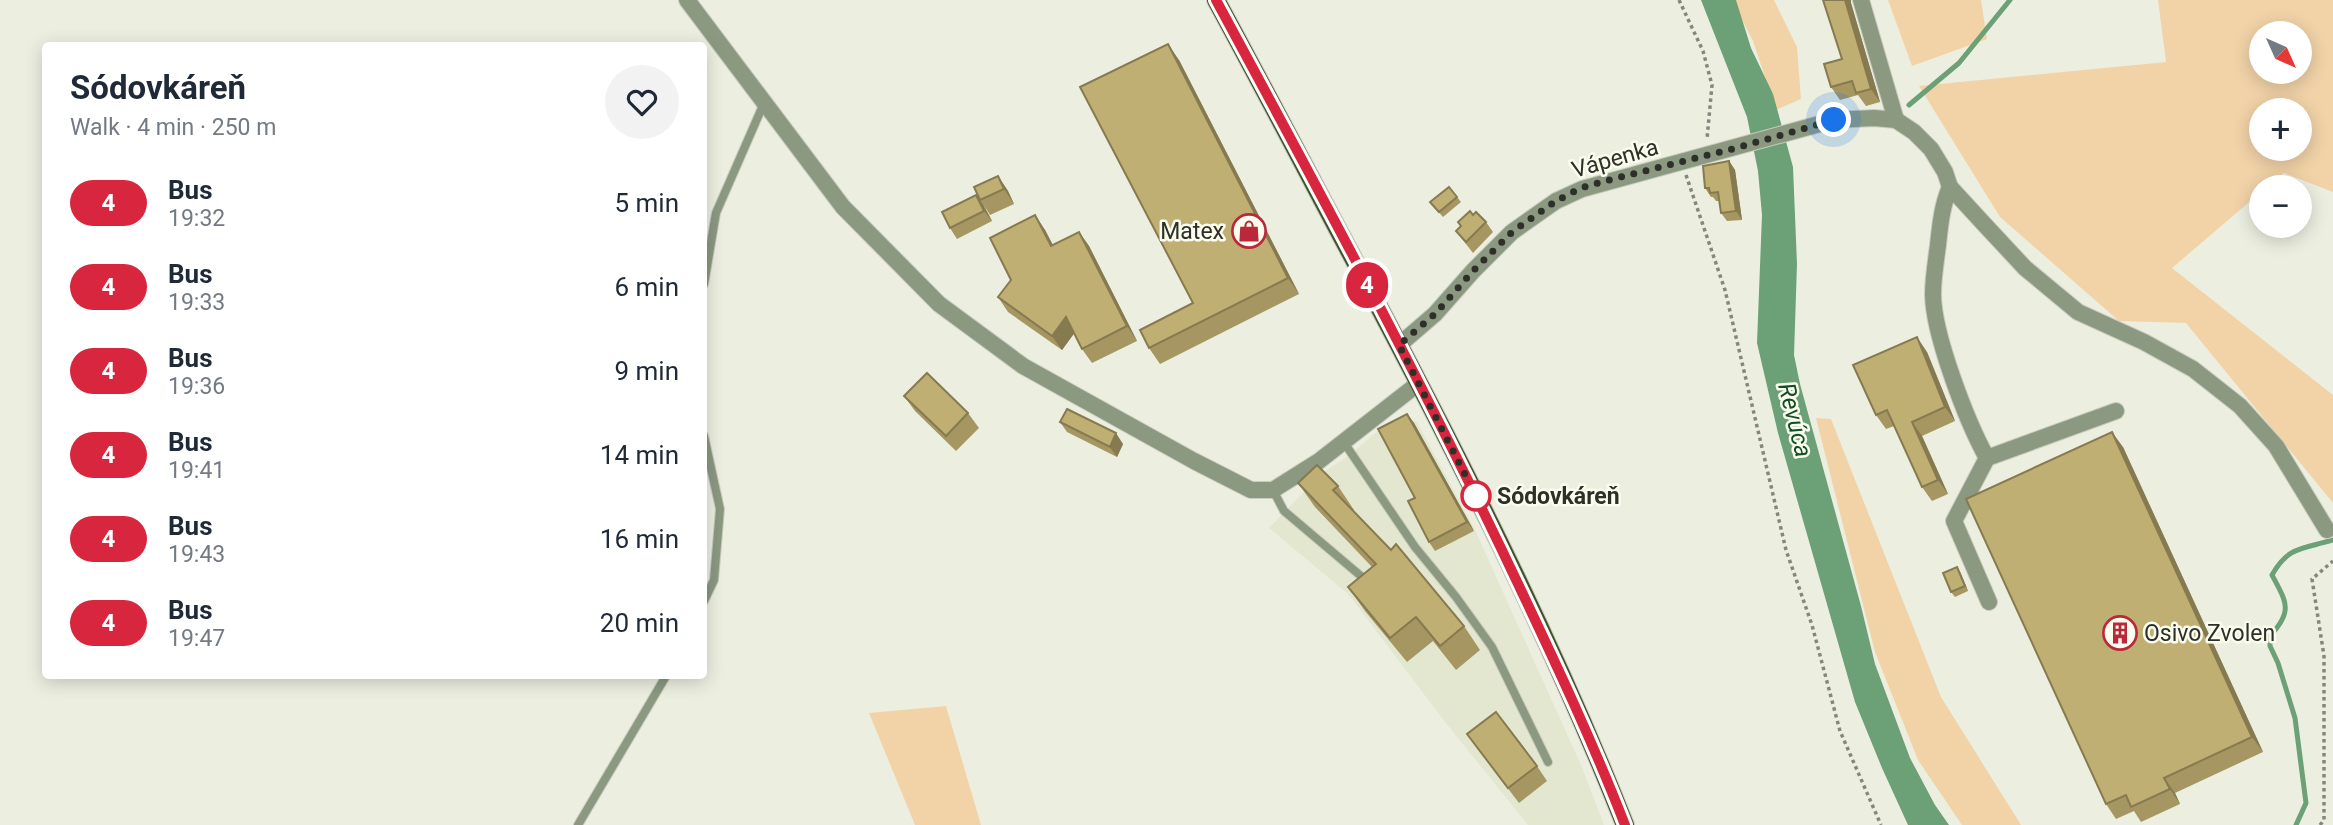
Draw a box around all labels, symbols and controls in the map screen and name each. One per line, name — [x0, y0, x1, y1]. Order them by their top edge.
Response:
north arrow — [2249, 21, 2312, 84]
map controls — [2249, 21, 2312, 238]
button: heart — [605, 65, 679, 139]
text: Sódovkáreň — [70, 68, 246, 107]
button: + — [2249, 98, 2312, 161]
your location — [1816, 102, 1851, 137]
text: Walk · 4 min · 250 m — [70, 114, 276, 141]
street label: Vápenka — [1569, 133, 1661, 184]
text: Bus — [168, 175, 213, 205]
button: − — [2249, 175, 2312, 238]
text: 5 min — [614, 188, 679, 218]
text: 4 — [102, 189, 115, 217]
text: 19:32 — [168, 205, 225, 232]
shop icon: Matex — [1230, 212, 1268, 250]
place label: Matex — [1160, 218, 1224, 245]
text: Bus — [168, 259, 213, 289]
line badge: 4 — [1344, 262, 1390, 308]
text: 4 — [1360, 271, 1374, 299]
text: 6 min — [614, 272, 679, 302]
text: 4 — [102, 273, 115, 301]
text: 19:33 — [168, 289, 225, 316]
text: Bus — [168, 343, 213, 373]
text: 9 min — [614, 356, 679, 386]
text: 4 — [102, 357, 115, 385]
text: 19:36 — [168, 373, 225, 400]
water label: Revúca — [1772, 380, 1818, 460]
text: Bus — [168, 427, 213, 457]
text: 14 min — [600, 440, 679, 470]
text: 4 — [102, 441, 115, 469]
text: 19:41 — [168, 457, 225, 484]
marker: Sódovkáreň — [1461, 481, 1491, 511]
place label: Sódovkáreň — [1497, 483, 1620, 510]
text: Bus — [168, 511, 213, 541]
text: 16 min — [600, 524, 679, 554]
text: 4 — [102, 525, 115, 553]
text: 19:43 — [168, 541, 225, 568]
text: Bus — [168, 595, 213, 625]
text: 20 min — [600, 608, 679, 638]
text: 4 — [102, 609, 115, 637]
building icon: Osivo Zvolen — [2101, 614, 2139, 652]
place label: Osivo Zvolen — [2144, 620, 2275, 647]
text: 19:47 — [168, 625, 225, 652]

